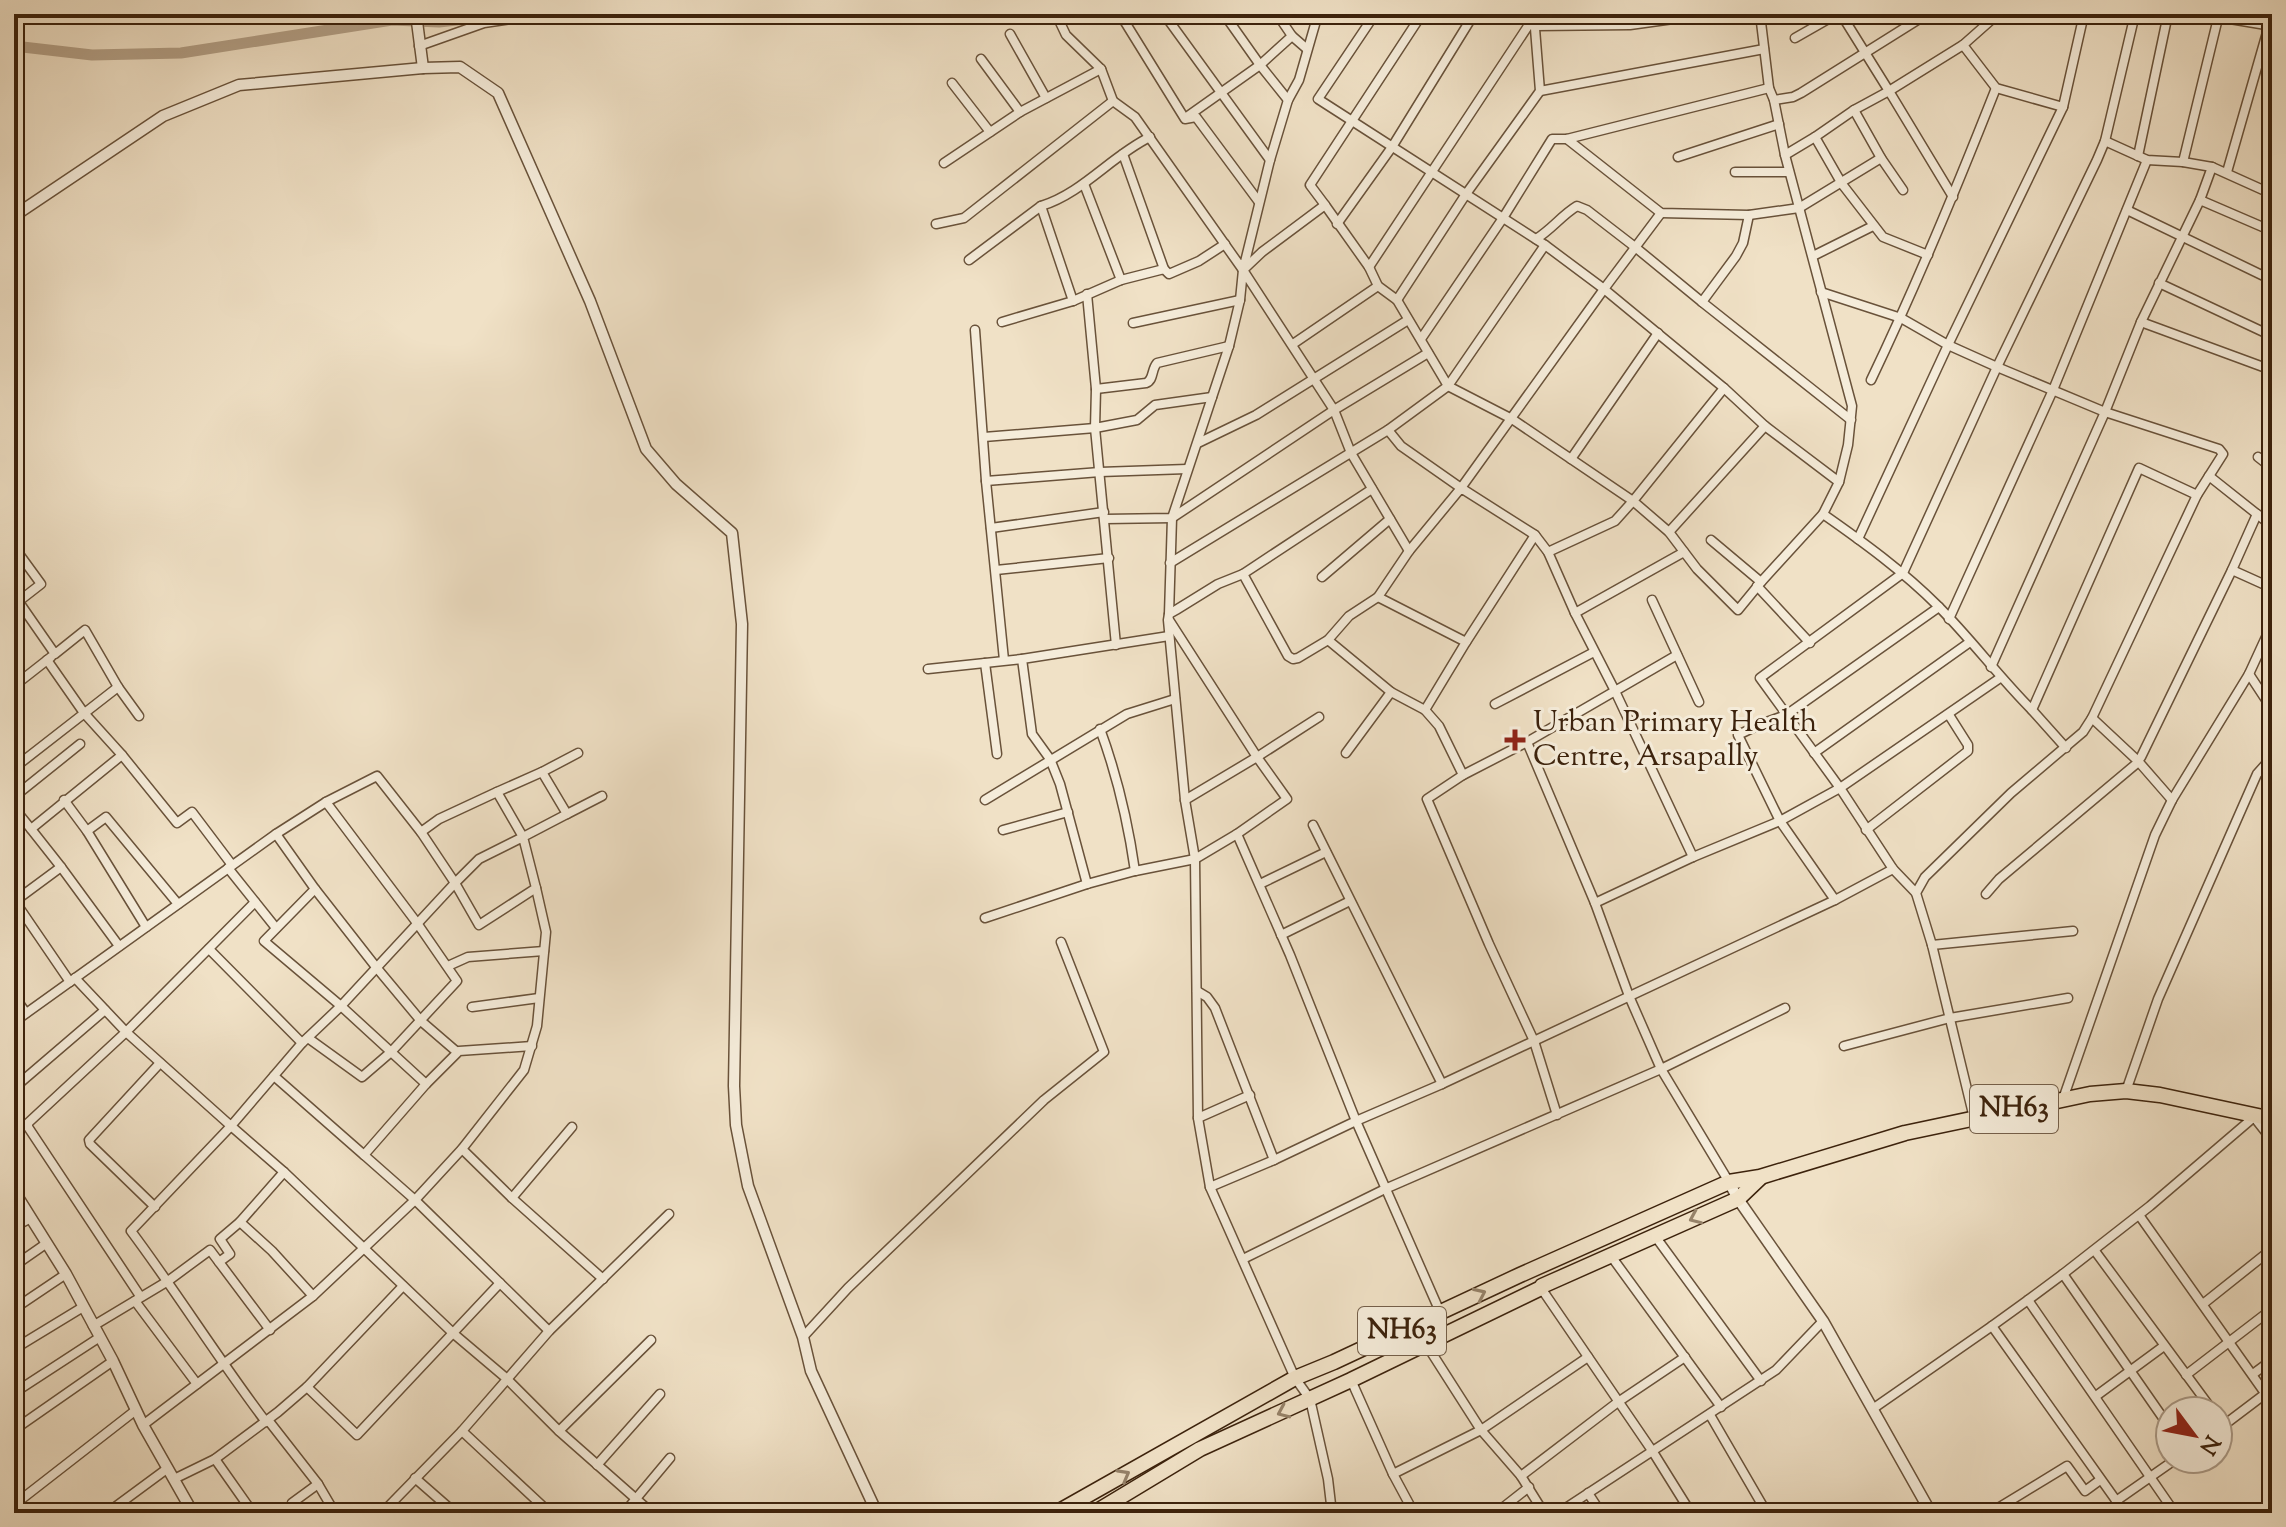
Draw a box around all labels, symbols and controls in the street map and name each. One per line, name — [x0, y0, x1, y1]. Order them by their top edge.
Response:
place label: Urban Primary Health Centre, Arsapally — [1533, 702, 1818, 779]
marker: Urban Primary Health Centre, Arsapally — [1504, 729, 1526, 751]
road number: NH63 — [1970, 1085, 2058, 1133]
one-way arrow — [1689, 1208, 1703, 1224]
one-way arrow — [1472, 1288, 1486, 1304]
road number: NH63 — [1358, 1307, 1446, 1355]
north arrow — [2154, 1395, 2234, 1475]
one-way arrow — [1277, 1402, 1291, 1418]
text: N — [2190, 1428, 2227, 1460]
one-way arrow — [1115, 1469, 1129, 1485]

